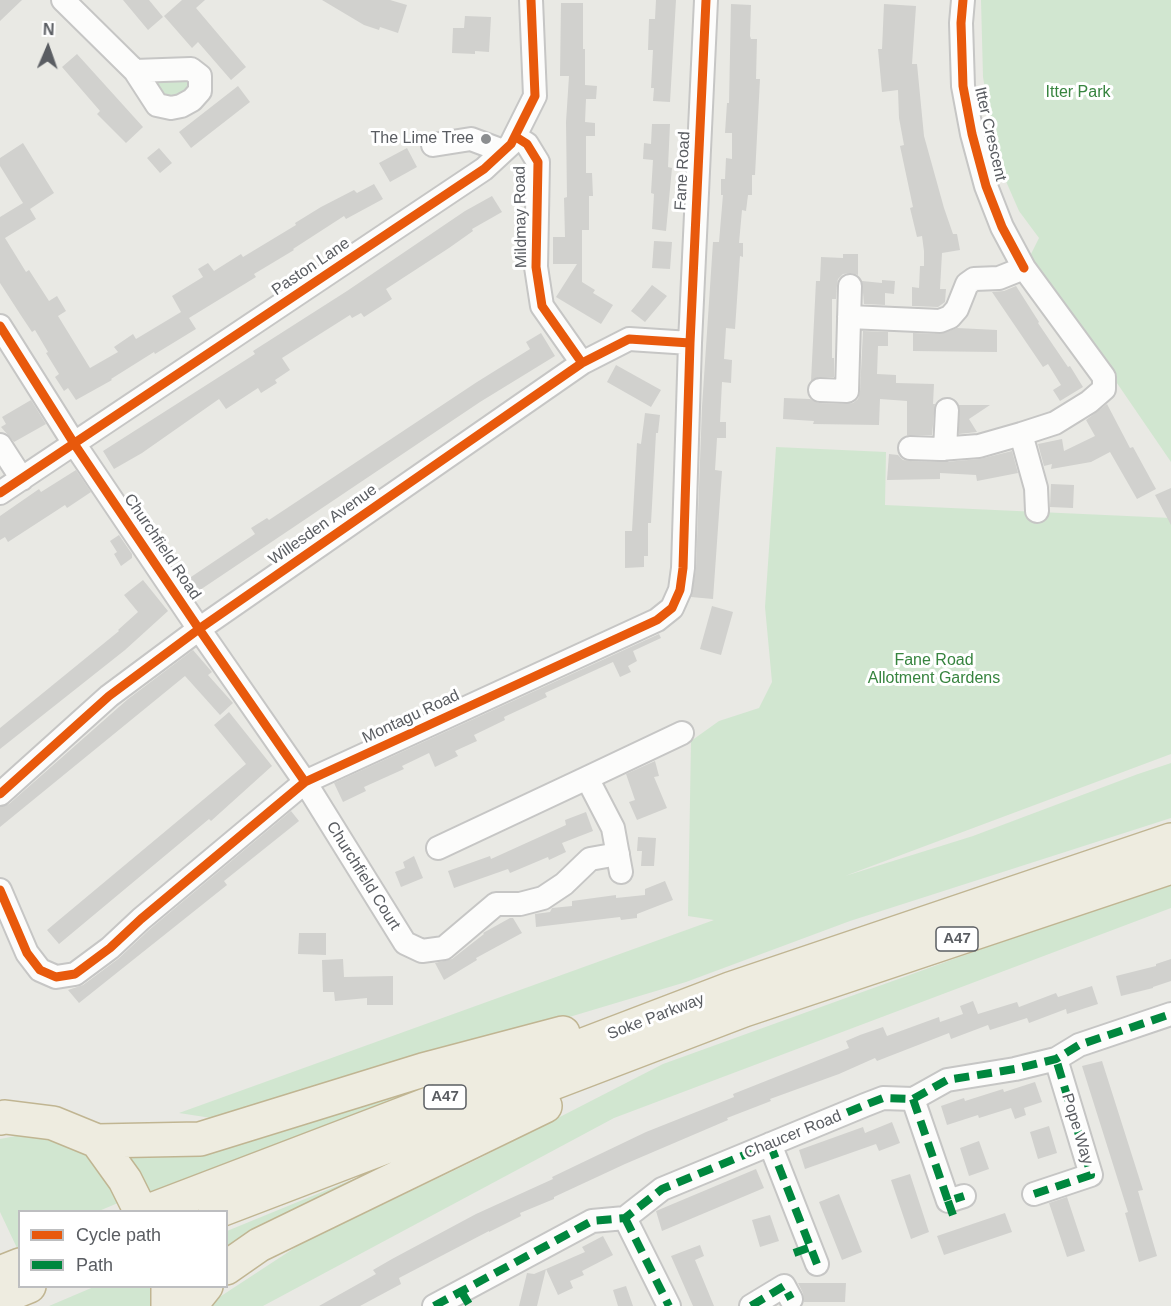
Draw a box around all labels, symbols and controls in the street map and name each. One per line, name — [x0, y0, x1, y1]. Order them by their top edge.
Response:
north arrow — [18, 18, 78, 78]
text: N — [43, 21, 55, 38]
park label: Itter Park — [1046, 83, 1110, 103]
street label: Itter Crescent — [970, 85, 1010, 183]
place label: The Lime Tree — [371, 129, 474, 149]
street label: Fane Road — [671, 131, 695, 211]
marker: The Lime Tree — [479, 132, 493, 146]
street label: Mildmay Road — [511, 166, 531, 268]
street label: Paston Lane — [268, 234, 354, 300]
street label: Willesden Avenue — [265, 480, 381, 570]
street label: Churchfield Road — [119, 490, 205, 604]
park label: Fane Road Allotment Gardens — [868, 651, 1000, 689]
street label: Montagu Road — [359, 686, 463, 748]
street label: Churchfield Court — [322, 818, 404, 934]
road number: A47 — [936, 927, 978, 951]
street label: Soke Parkway — [605, 990, 707, 1044]
road number: A47 — [424, 1085, 466, 1109]
street label: Pope Way — [1057, 1091, 1097, 1167]
street label: Chaucer Road — [742, 1107, 844, 1163]
legend — [18, 1210, 228, 1288]
text: Cycle path — [76, 1225, 161, 1245]
text: Path — [76, 1255, 113, 1275]

